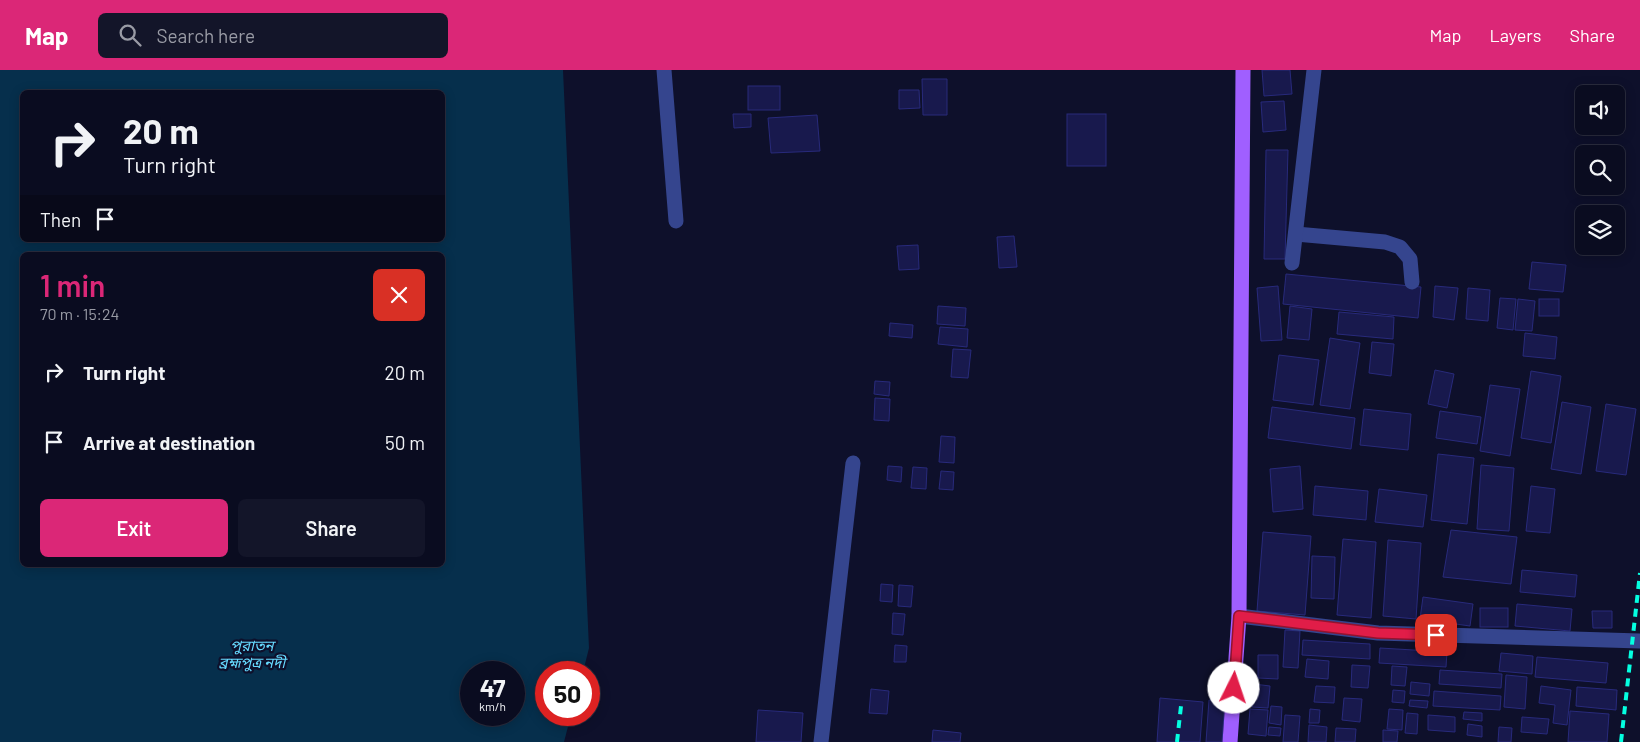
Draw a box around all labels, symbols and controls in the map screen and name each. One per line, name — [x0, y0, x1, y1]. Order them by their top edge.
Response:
search box — [98, 13, 448, 58]
text: Map — [25, 21, 68, 50]
icon: search — [116, 21, 144, 49]
text: Search here — [156, 24, 255, 47]
text: Map — [1429, 24, 1461, 46]
text: Layers — [1489, 24, 1542, 46]
text: Share — [1570, 24, 1615, 46]
map controls — [1575, 85, 1625, 255]
button: sound — [1575, 85, 1625, 135]
text: 20 m — [123, 109, 199, 151]
icon: right — [40, 110, 105, 175]
button: search — [1575, 145, 1625, 195]
text: Turn right — [123, 151, 216, 177]
icon: arrive — [91, 205, 119, 233]
button: layers — [1575, 205, 1625, 255]
text: Then — [40, 208, 81, 231]
text: 1 min — [40, 267, 105, 303]
button: close — [373, 269, 425, 321]
text: 70 m · 15:24 — [40, 304, 119, 323]
icon: right — [40, 358, 68, 386]
text: Turn right — [83, 361, 165, 384]
text: 20 m — [385, 361, 425, 384]
icon: arrive — [40, 428, 68, 456]
text: Arrive at destination — [83, 431, 255, 454]
text: 50 m — [385, 431, 425, 454]
button: Exit — [40, 499, 228, 557]
button: Share — [238, 499, 425, 557]
pin — [1415, 614, 1457, 656]
icon: arrive — [1422, 621, 1450, 649]
water label: পুরাতন ব্রহ্মপুত্র নদী — [219, 636, 288, 672]
speed limit sign: 50 — [535, 661, 600, 726]
position arrow — [1207, 661, 1259, 713]
text: 47 — [480, 672, 505, 702]
text: km/h — [479, 699, 506, 713]

